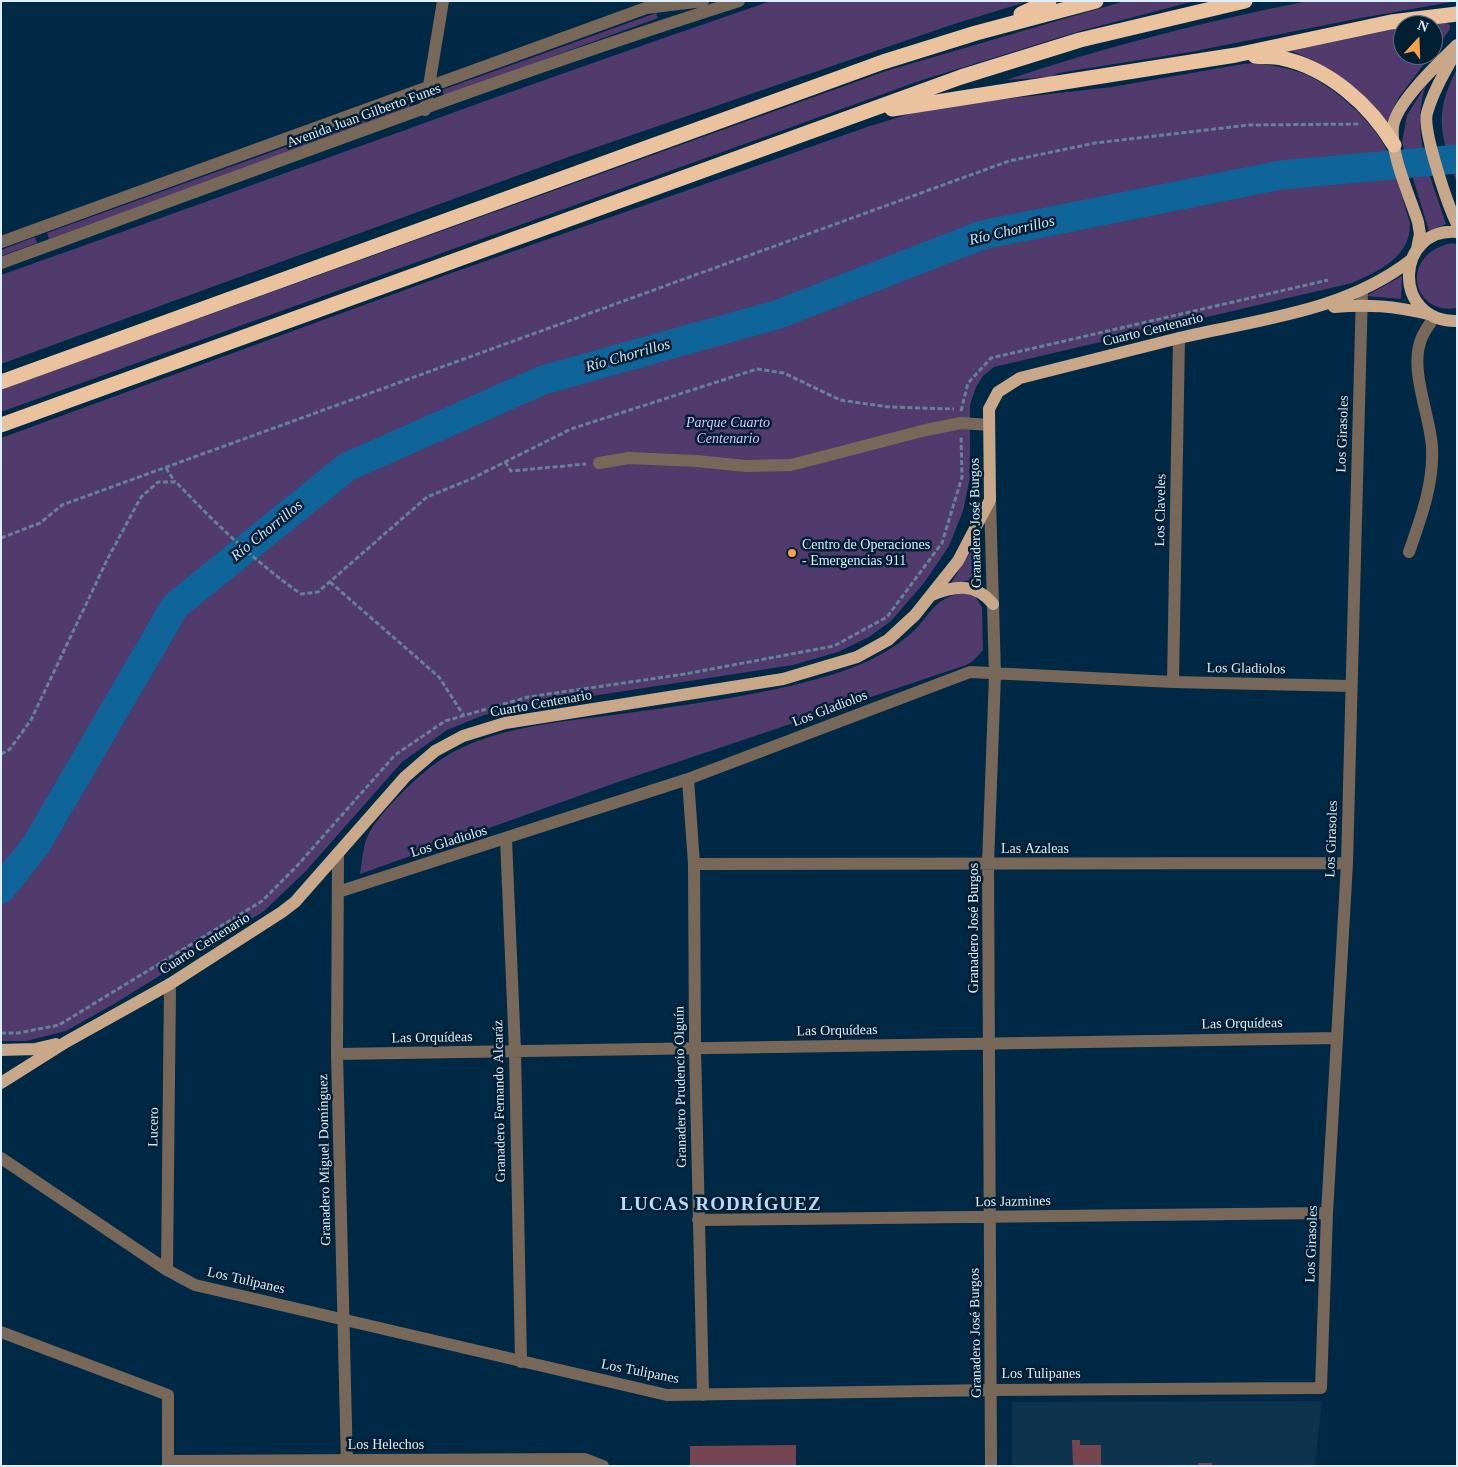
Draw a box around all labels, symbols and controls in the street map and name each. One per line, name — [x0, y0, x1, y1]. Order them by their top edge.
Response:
north arrow — [1393, 15, 1443, 65]
text: N — [1416, 18, 1430, 35]
street label: Avenida Juan Gilberto Funes — [285, 80, 443, 152]
water label: Río Chorrillos — [968, 212, 1056, 250]
street label: Cuarto Centenario — [1101, 309, 1205, 351]
water label: Río Chorrillos — [584, 335, 672, 377]
street label: Los Girasoles — [1333, 395, 1353, 473]
park label: Parque Cuarto Centenario — [686, 415, 770, 448]
street label: Granadero José Burgos — [966, 458, 986, 588]
street label: Los Claveles — [1152, 474, 1170, 546]
water label: Río Chorrillos — [227, 497, 307, 565]
place label: Centro de Operaciones - Emergencias 911 — [802, 537, 930, 570]
marker: Centro de Operaciones - Emergencias 911 — [786, 547, 798, 559]
street label: Los Gladiolos — [1206, 660, 1286, 678]
street label: Cuarto Centenario — [489, 687, 593, 721]
street label: Los Gladiolos — [790, 687, 870, 731]
street label: Los Girasoles — [1322, 800, 1342, 878]
street label: Los Gladiolos — [409, 822, 489, 862]
street label: Las Azaleas — [1001, 841, 1069, 857]
street label: Granadero José Burgos — [966, 863, 982, 993]
street label: Cuarto Centenario — [157, 910, 253, 978]
street label: Granadero Prudencio Olguín — [671, 1006, 691, 1168]
street label: Las Orquídeas — [1201, 1015, 1283, 1033]
street label: Granadero Fernando Alcaráz — [490, 1020, 510, 1182]
street label: Las Orquídeas — [796, 1022, 878, 1040]
street label: Las Orquídeas — [391, 1029, 473, 1047]
street label: Granadero Miguel Domínguez — [315, 1074, 335, 1246]
street label: Lucero — [145, 1107, 163, 1147]
street label: Los Jazmines — [975, 1193, 1051, 1211]
district label: LUCAS RODRÍGUEZ — [618, 1194, 824, 1216]
street label: Los Girasoles — [1302, 1205, 1322, 1283]
street label: Los Tulipanes — [206, 1264, 286, 1298]
street label: Granadero José Burgos — [966, 1268, 986, 1398]
street label: Los Tulipanes — [600, 1356, 680, 1388]
street label: Los Tulipanes — [1001, 1366, 1081, 1382]
street label: Los Helechos — [348, 1437, 424, 1453]

